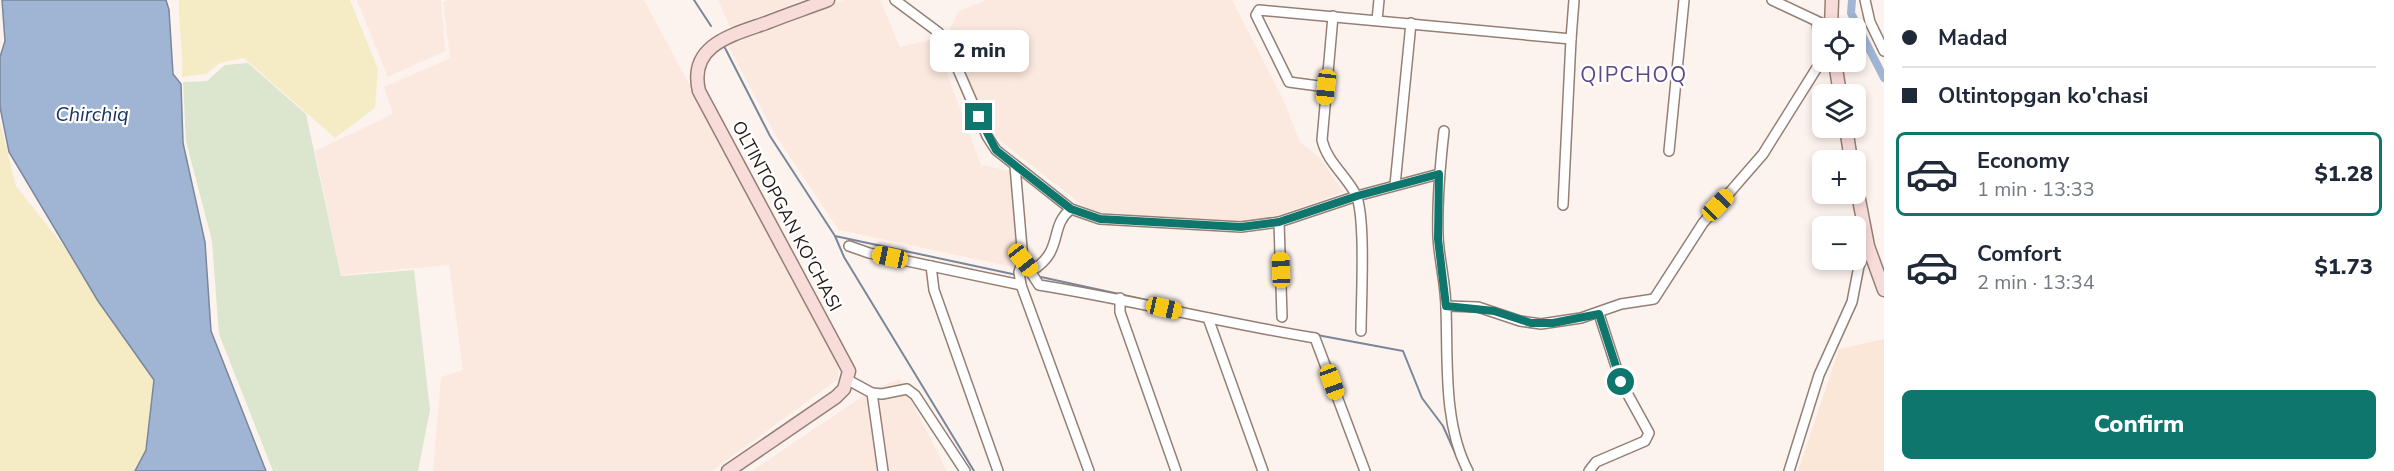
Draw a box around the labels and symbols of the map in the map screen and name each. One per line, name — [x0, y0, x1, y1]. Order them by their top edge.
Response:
callout: 2 min — [930, 30, 1028, 72]
district label: QIPCHOQ — [1580, 61, 1688, 89]
car — [1315, 68, 1337, 106]
water label: Chirchiq — [55, 101, 129, 128]
route end — [965, 103, 992, 130]
street label: OLTINTOPGAN KO'CHASI — [727, 117, 847, 315]
car — [1699, 186, 1737, 224]
car — [1005, 240, 1041, 280]
car — [871, 244, 909, 270]
car — [1271, 252, 1291, 288]
car — [1144, 295, 1184, 321]
car — [1317, 362, 1347, 402]
route start — [1607, 368, 1634, 395]

